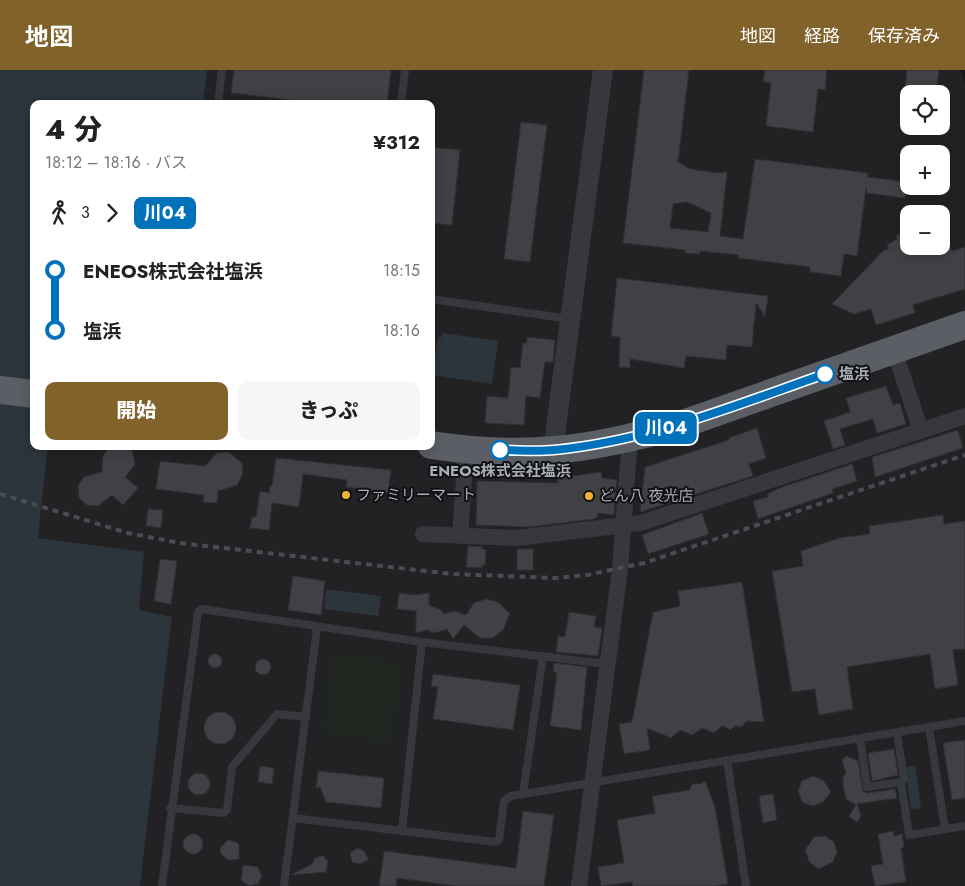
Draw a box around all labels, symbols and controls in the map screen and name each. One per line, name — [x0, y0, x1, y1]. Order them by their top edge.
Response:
text: 地図 — [25, 19, 73, 54]
text: 地図 — [740, 23, 776, 49]
text: 経路 — [804, 23, 840, 49]
text: 保存済み — [868, 23, 940, 49]
map controls — [900, 85, 950, 255]
button: locate — [900, 85, 950, 135]
text: 4 分 — [45, 109, 102, 150]
text: ¥312 — [373, 129, 420, 156]
button: + — [900, 145, 950, 195]
text: 18:12 – 18:16 · バス — [45, 151, 187, 174]
icon: walk — [45, 199, 73, 227]
icon: forward — [98, 199, 126, 227]
text: 川04 — [144, 200, 186, 226]
text: 3 — [81, 201, 90, 224]
button: − — [900, 205, 950, 255]
text: ENEOS株式会社塩浜 — [83, 258, 262, 285]
text: 18:15 — [383, 259, 420, 282]
text: 塩浜 — [83, 318, 121, 345]
text: 18:16 — [383, 319, 420, 342]
place label: 塩浜 — [839, 363, 870, 385]
marker: 塩浜 — [815, 364, 835, 384]
button: 開始 — [45, 382, 228, 440]
button: きっぷ — [238, 382, 420, 440]
line badge: 川04 — [637, 412, 695, 444]
text: 川04 — [645, 415, 687, 441]
marker: ENEOS株式会社塩浜 — [490, 440, 510, 460]
place label: ENEOS株式会社塩浜 — [429, 460, 572, 482]
place label: ファミリーマート — [356, 484, 476, 506]
place label: どん八 夜光店 — [599, 485, 694, 507]
marker: ファミリーマート — [340, 489, 352, 501]
marker: どん八 夜光店 — [583, 490, 595, 502]

